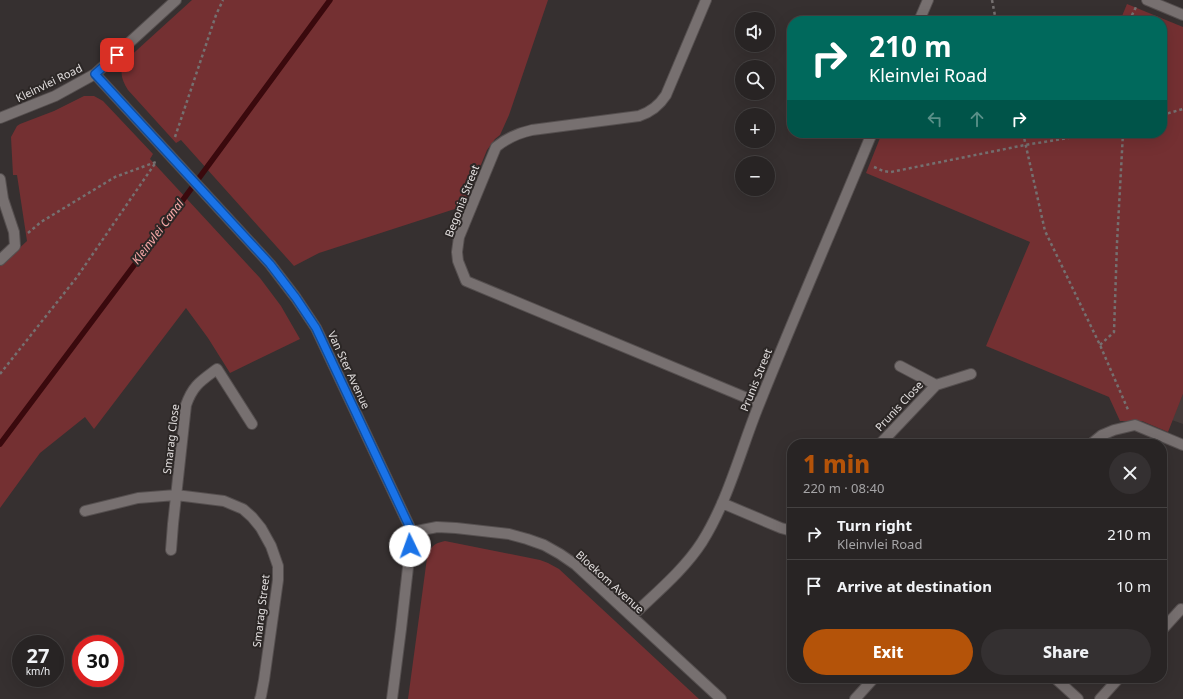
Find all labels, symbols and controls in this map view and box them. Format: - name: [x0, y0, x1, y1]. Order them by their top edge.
- map controls: [735, 12, 775, 196]
- button: sound: [735, 12, 775, 52]
- text: 210 m: [869, 27, 952, 65]
- icon: right: [803, 32, 855, 84]
- pin: [100, 38, 134, 72]
- icon: arrive: [106, 44, 128, 66]
- street label: Kleinvlei Road: [13, 60, 85, 105]
- button: search: [735, 60, 775, 100]
- text: Kleinvlei Road: [869, 63, 987, 87]
- button: +: [735, 108, 775, 148]
- icon: left: [924, 108, 946, 130]
- icon: ahead: [966, 108, 988, 130]
- icon: right: [1008, 108, 1030, 130]
- button: −: [735, 156, 775, 196]
- street label: Begonia Street: [441, 163, 482, 239]
- water label: Kleinvlei Canal: [127, 195, 188, 268]
- street label: Van Ster Avenue: [325, 328, 374, 411]
- street label: Prunis Street: [736, 346, 775, 413]
- street label: Prunis Close: [871, 377, 926, 434]
- street label: Smarag Close: [159, 403, 182, 475]
- text: 1 min: [803, 447, 870, 480]
- button: close: [1109, 452, 1151, 494]
- text: 220 m · 08:40: [803, 479, 884, 497]
- text: Turn right: [837, 515, 912, 535]
- icon: right: [803, 523, 825, 545]
- text: 210 m: [1107, 524, 1151, 544]
- position arrow: [389, 525, 431, 567]
- text: Kleinvlei Road: [837, 535, 922, 553]
- street label: Bloekom Avenue: [573, 547, 648, 616]
- street label: Smarag Street: [249, 574, 272, 648]
- icon: arrive: [803, 575, 825, 597]
- text: Arrive at destination: [837, 576, 992, 596]
- text: 10 m: [1116, 576, 1151, 596]
- button: Exit: [803, 629, 973, 675]
- button: Share: [981, 629, 1151, 675]
- speed limit sign: 30: [72, 635, 124, 687]
- text: 27: [27, 642, 49, 669]
- text: km/h: [26, 664, 50, 678]

